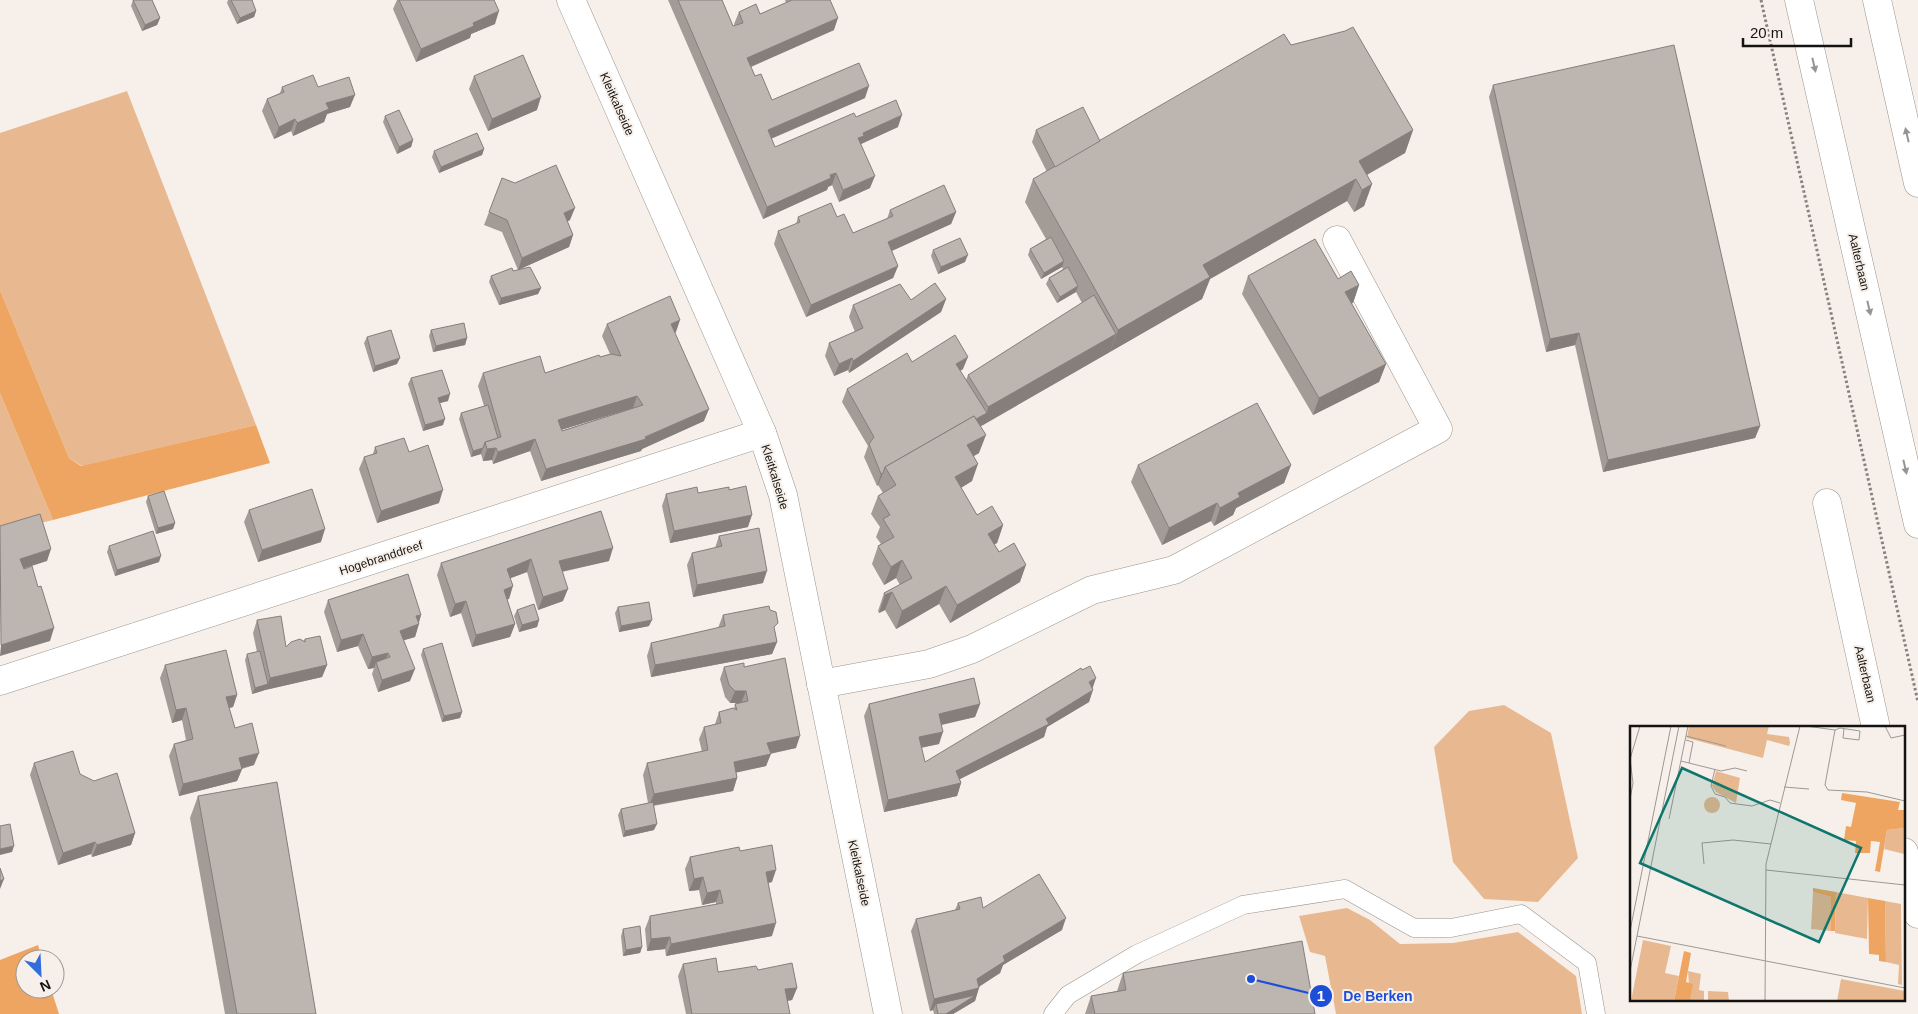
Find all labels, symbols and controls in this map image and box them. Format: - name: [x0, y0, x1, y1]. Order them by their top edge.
- scale bar: [1743, 15, 1850, 47]
- text: 20 m: [1750, 24, 1783, 41]
- one-way arrow: [1810, 57, 1818, 72]
- street label: Kleitkalseide: [597, 70, 637, 138]
- one-way arrow: [1903, 128, 1911, 143]
- street label: Aalterbaan: [1846, 232, 1872, 292]
- one-way arrow: [1865, 301, 1873, 316]
- street label: Kleitkalseide: [758, 443, 792, 512]
- one-way arrow: [1901, 459, 1909, 474]
- street label: Hogebranddreef: [338, 538, 425, 578]
- street label: Aalterbaan: [1852, 644, 1878, 704]
- inset map: [1630, 726, 1906, 1002]
- street label: Kleitkalseide: [845, 839, 873, 908]
- north arrow: [15, 949, 65, 999]
- text: N: [37, 977, 53, 995]
- callout: De Berken: [1308, 981, 1423, 1010]
- text: 1: [1317, 987, 1325, 1004]
- text: De Berken: [1343, 988, 1413, 1004]

